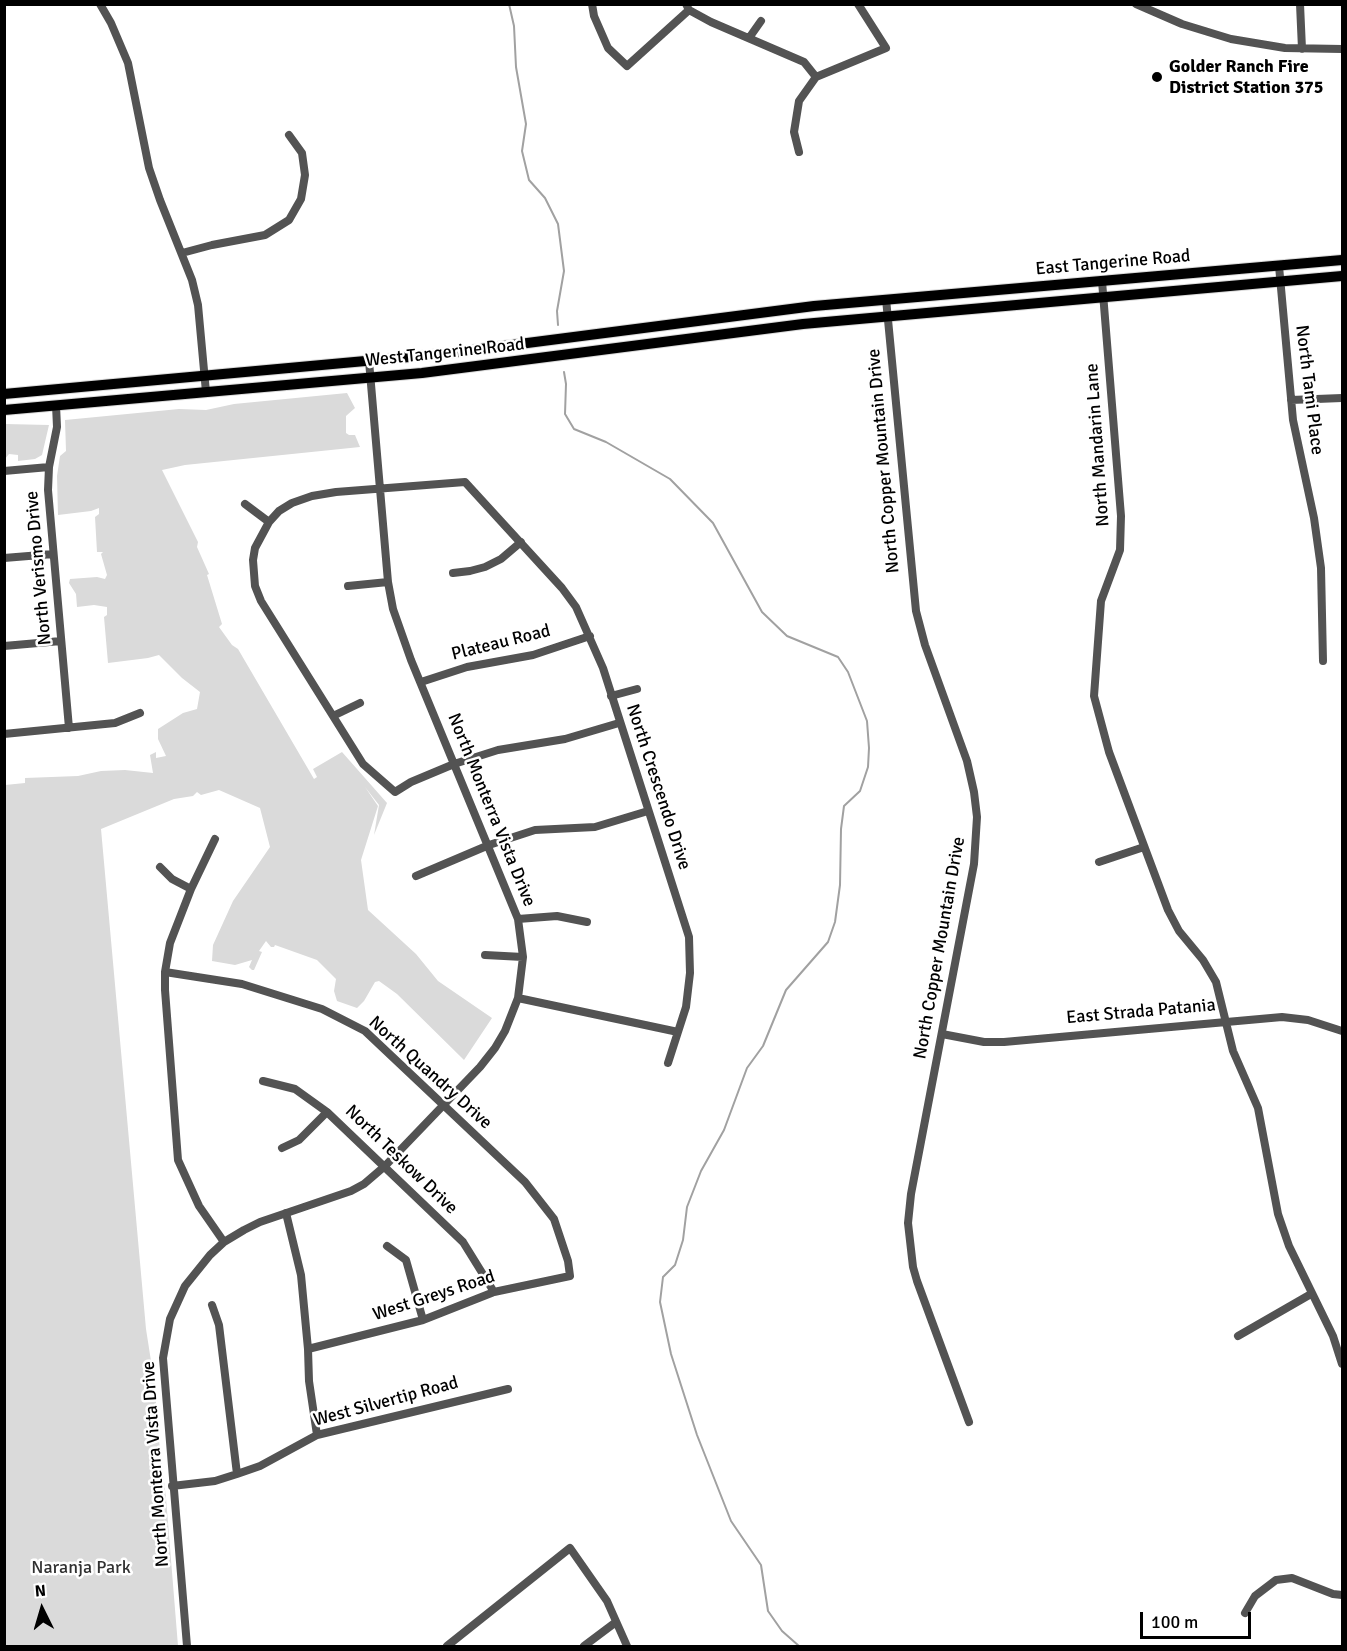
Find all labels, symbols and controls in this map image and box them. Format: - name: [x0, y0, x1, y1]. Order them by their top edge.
- place label: Golder Ranch Fire District Station 375: [1169, 56, 1324, 98]
- marker: Golder Ranch Fire District Station 375: [1150, 70, 1164, 84]
- street label: East Tangerine Road: [1035, 245, 1191, 281]
- street label: North Tami Place: [1290, 324, 1328, 456]
- street label: West Tangerine Road: [364, 334, 526, 372]
- street label: North Copper Mountain Drive: [863, 348, 905, 574]
- street label: North Mandarin Lane: [1082, 363, 1114, 527]
- street label: North Verismo Drive: [21, 490, 57, 646]
- street label: Plateau Road: [449, 620, 553, 666]
- street label: North Crescendo Drive: [621, 701, 695, 873]
- street label: North Monterra Vista Drive: [442, 710, 540, 910]
- street label: North Copper Mountain Drive: [910, 835, 970, 1061]
- street label: East Strada Patania: [1065, 995, 1217, 1029]
- street label: North Quandry Drive: [364, 1012, 496, 1134]
- street label: North Teskow Drive: [340, 1101, 462, 1219]
- street label: West Greys Road: [370, 1266, 498, 1326]
- street label: North Monterra Vista Drive: [138, 1360, 174, 1568]
- street label: West Silvertip Road: [311, 1372, 461, 1432]
- park label: Naranja Park: [31, 1557, 131, 1579]
- north arrow: [12, 1579, 72, 1639]
- text: N: [34, 1581, 47, 1602]
- scale bar: [1143, 1600, 1254, 1638]
- text: 100 m: [1151, 1611, 1198, 1633]

